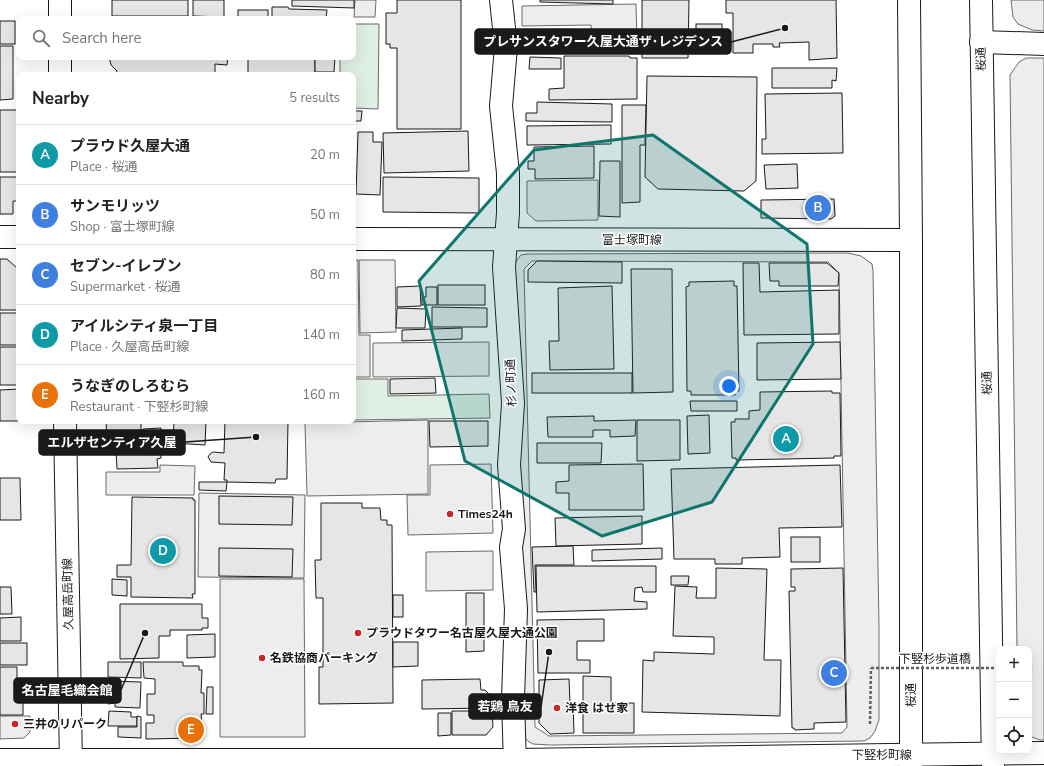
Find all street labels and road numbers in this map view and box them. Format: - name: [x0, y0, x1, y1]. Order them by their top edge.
- street label: 桜通: [973, 47, 989, 71]
- street label: 富士塚町線: [602, 232, 662, 248]
- street label: 杉ノ町通: [502, 359, 520, 407]
- street label: 桜通: [979, 371, 995, 395]
- street label: 久屋高岳町線: [59, 558, 77, 630]
- street label: 下竪杉歩道橋: [899, 651, 971, 667]
- street label: 桜通: [903, 683, 919, 707]
- street label: 下竪杉町線: [852, 747, 912, 763]

